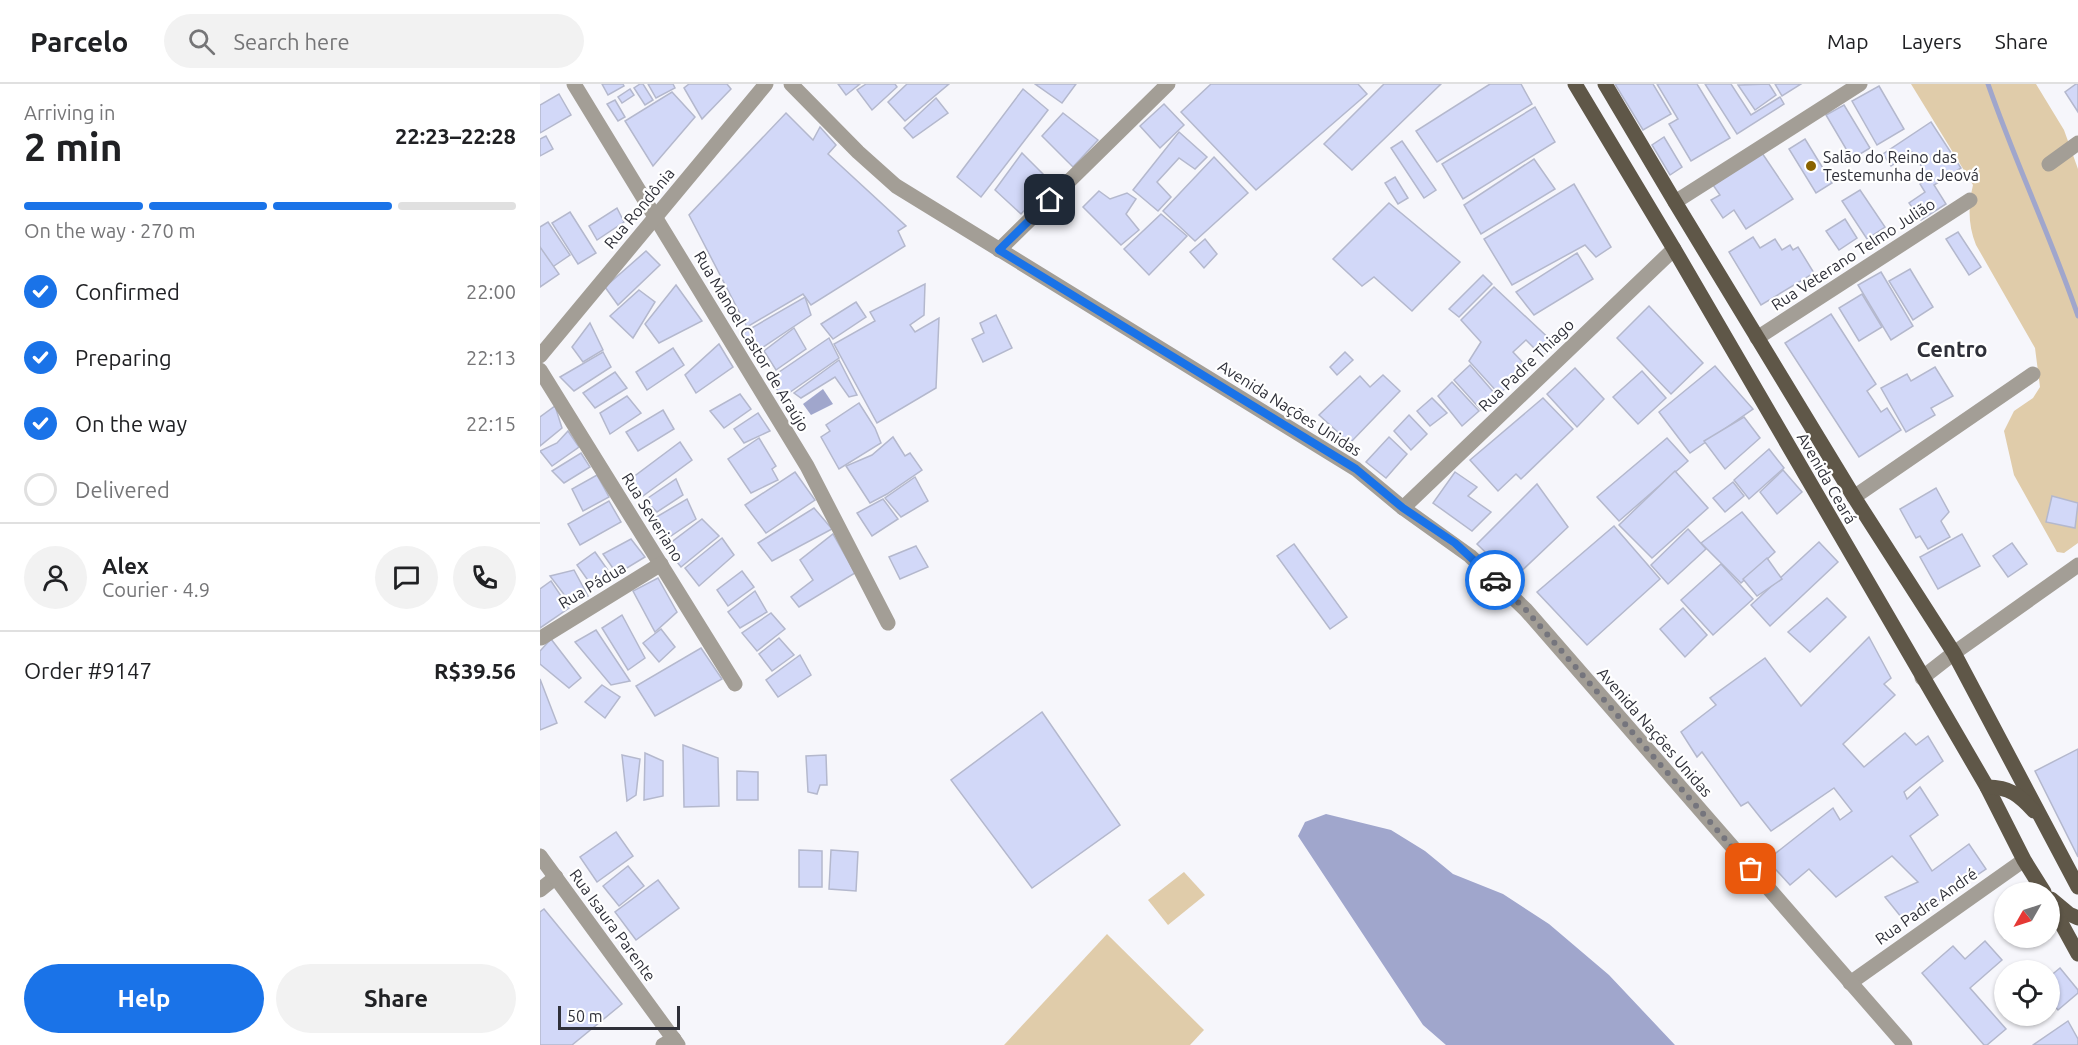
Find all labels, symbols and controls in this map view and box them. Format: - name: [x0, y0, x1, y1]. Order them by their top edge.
- search box: [164, 14, 584, 68]
- icon: search: [185, 25, 218, 58]
- text: Parcelo: [30, 26, 128, 57]
- text: Search here: [233, 29, 350, 54]
- text: Map: [1827, 29, 1868, 53]
- text: Layers: [1901, 29, 1962, 53]
- text: Share: [1995, 29, 2048, 53]
- text: Arriving in: [24, 101, 115, 124]
- text: 22:23–22:28: [395, 123, 516, 148]
- text: 2 min: [24, 125, 123, 168]
- place label: Salão do Reino das Testemunha de Jeová: [1823, 148, 1979, 184]
- marker: Salão do Reino das Testemunha de Jeová: [1804, 159, 1818, 173]
- street label: Rua Rondônia: [600, 164, 678, 252]
- pin: [1024, 174, 1075, 225]
- icon: home: [1033, 183, 1066, 216]
- street label: Rua Veterano Telmo Julião: [1768, 194, 1938, 314]
- text: On the way · 270 m: [24, 219, 196, 242]
- street label: Rua Manoel Castor de Araújo: [691, 247, 813, 435]
- icon: check: [24, 275, 57, 308]
- text: Confirmed: [75, 279, 180, 304]
- text: 22:00: [466, 280, 516, 303]
- street label: Rua Padre Thiago: [1475, 315, 1577, 415]
- district label: Centro: [1917, 336, 1988, 361]
- icon: check: [24, 341, 57, 374]
- text: Preparing: [75, 345, 172, 370]
- text: 22:13: [466, 346, 516, 369]
- street label: Avenida Nações Unidas: [1215, 357, 1365, 459]
- icon: check: [24, 407, 57, 440]
- text: On the way: [75, 411, 187, 436]
- text: 22:15: [466, 412, 516, 435]
- street label: Avenida Ceará: [1794, 429, 1860, 527]
- street label: Rua Severiano: [618, 469, 688, 565]
- text: Delivered: [75, 477, 170, 502]
- button: person: [24, 546, 87, 609]
- button: chat: [375, 546, 438, 609]
- button: phone: [453, 546, 516, 609]
- courier: [1465, 550, 1525, 610]
- text: Alex: [102, 553, 149, 578]
- street label: Rua Pádua: [555, 558, 629, 612]
- icon: car: [1479, 564, 1512, 597]
- text: Courier · 4.9: [102, 578, 210, 601]
- text: Order #9147: [24, 658, 152, 683]
- text: R$39.56: [434, 658, 516, 683]
- street label: Avenida Nações Unidas: [1594, 664, 1716, 800]
- pin: [1725, 843, 1776, 894]
- icon: bag: [1734, 852, 1767, 885]
- street label: Rua Padre André: [1872, 864, 1980, 948]
- street label: Rua Isaura Parente: [566, 865, 660, 985]
- north arrow: [1994, 882, 2060, 948]
- map controls: [1994, 882, 2060, 1026]
- button: locate: [1994, 960, 2060, 1026]
- button: Help: [24, 964, 264, 1033]
- button: Share: [276, 964, 516, 1033]
- scale bar: [558, 1003, 680, 1030]
- text: 50 m: [567, 1007, 603, 1025]

